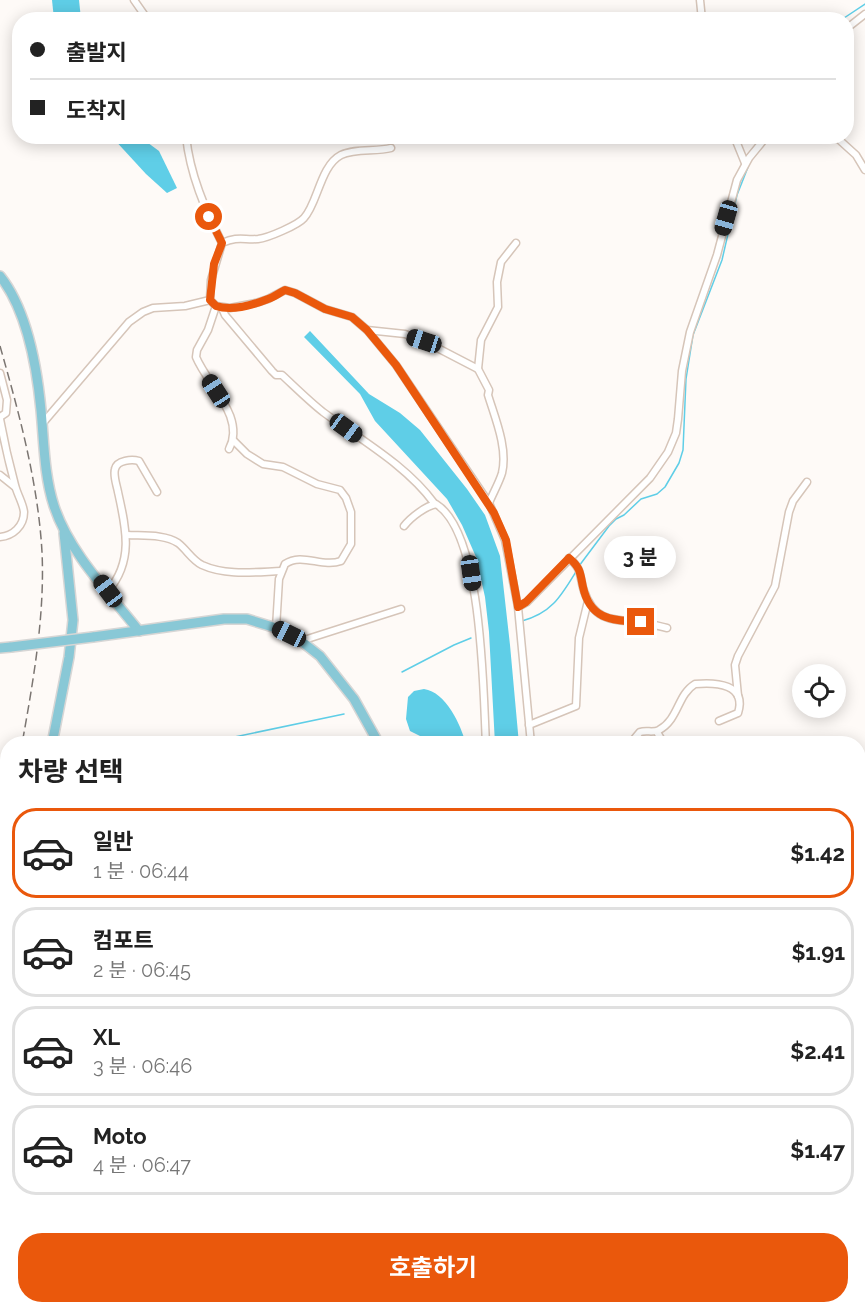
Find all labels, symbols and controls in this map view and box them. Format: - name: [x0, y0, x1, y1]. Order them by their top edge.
- text: 출발지: [66, 39, 127, 65]
- text: 도착지: [66, 97, 127, 123]
- car: [712, 198, 740, 238]
- route start: [195, 203, 222, 230]
- car: [404, 327, 444, 355]
- car: [199, 371, 233, 411]
- car: [326, 410, 366, 446]
- callout: 3 분: [605, 535, 677, 577]
- text: 3 분: [623, 545, 657, 569]
- car: [460, 554, 482, 592]
- car: [90, 571, 126, 611]
- route end: [627, 608, 654, 635]
- car: [269, 618, 309, 650]
- map controls: [792, 664, 846, 718]
- button: locate: [792, 664, 846, 718]
- text: 차량 선택: [18, 756, 124, 787]
- icon: car: [21, 826, 75, 880]
- text: 일반: [93, 828, 133, 854]
- text: $1.42: [790, 840, 845, 866]
- text: 1 분 · 06:44: [93, 859, 189, 883]
- icon: car: [21, 925, 75, 979]
- text: 컴포트: [93, 927, 154, 953]
- text: $1.91: [791, 939, 845, 965]
- text: 2 분 · 06:45: [93, 958, 191, 982]
- icon: car: [21, 1024, 75, 1078]
- text: XL: [93, 1024, 120, 1050]
- text: $2.41: [790, 1038, 845, 1064]
- text: 3 분 · 06:46: [93, 1054, 192, 1078]
- icon: car: [21, 1123, 75, 1177]
- text: Moto: [93, 1123, 147, 1149]
- text: $1.47: [790, 1137, 845, 1163]
- text: 4 분 · 06:47: [93, 1153, 191, 1177]
- button: 호출하기: [18, 1233, 848, 1302]

